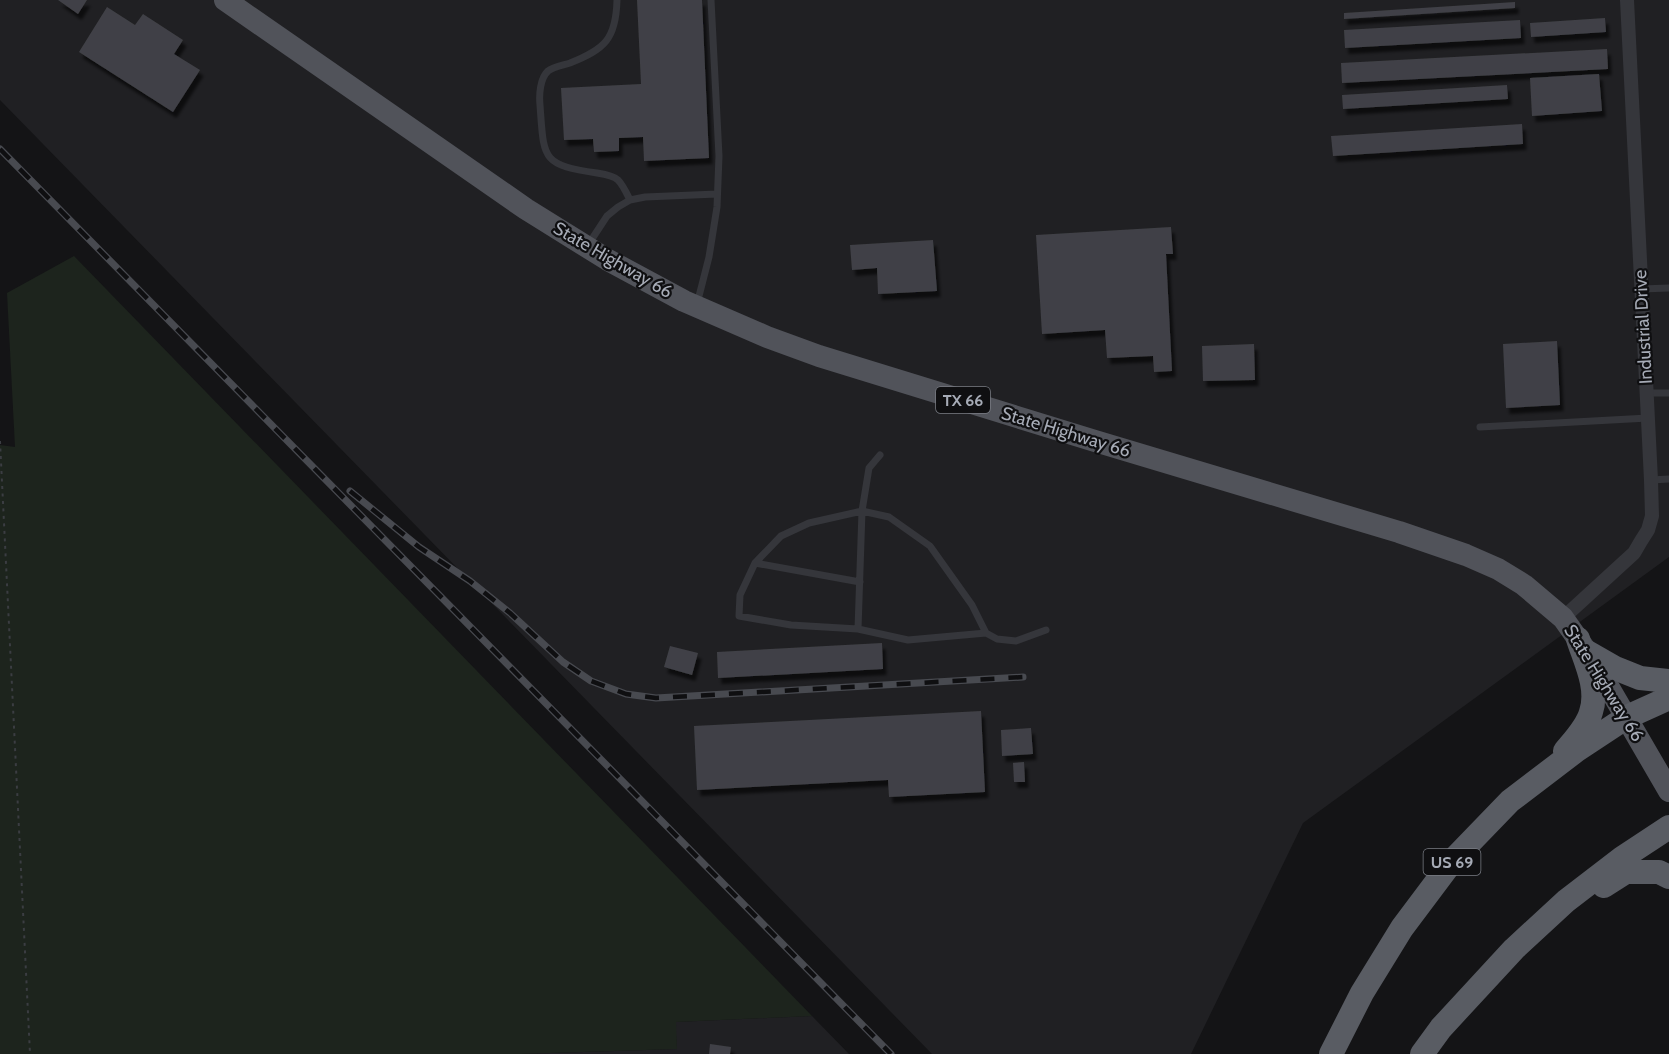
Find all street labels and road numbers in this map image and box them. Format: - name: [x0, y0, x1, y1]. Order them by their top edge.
- street label: State Highway 66: [550, 217, 676, 303]
- street label: Industrial Drive: [1629, 269, 1657, 385]
- road number: TX 66: [936, 387, 990, 413]
- street label: State Highway 66: [999, 402, 1133, 462]
- street label: State Highway 66: [1559, 620, 1649, 746]
- road number: US 69: [1424, 849, 1480, 875]

